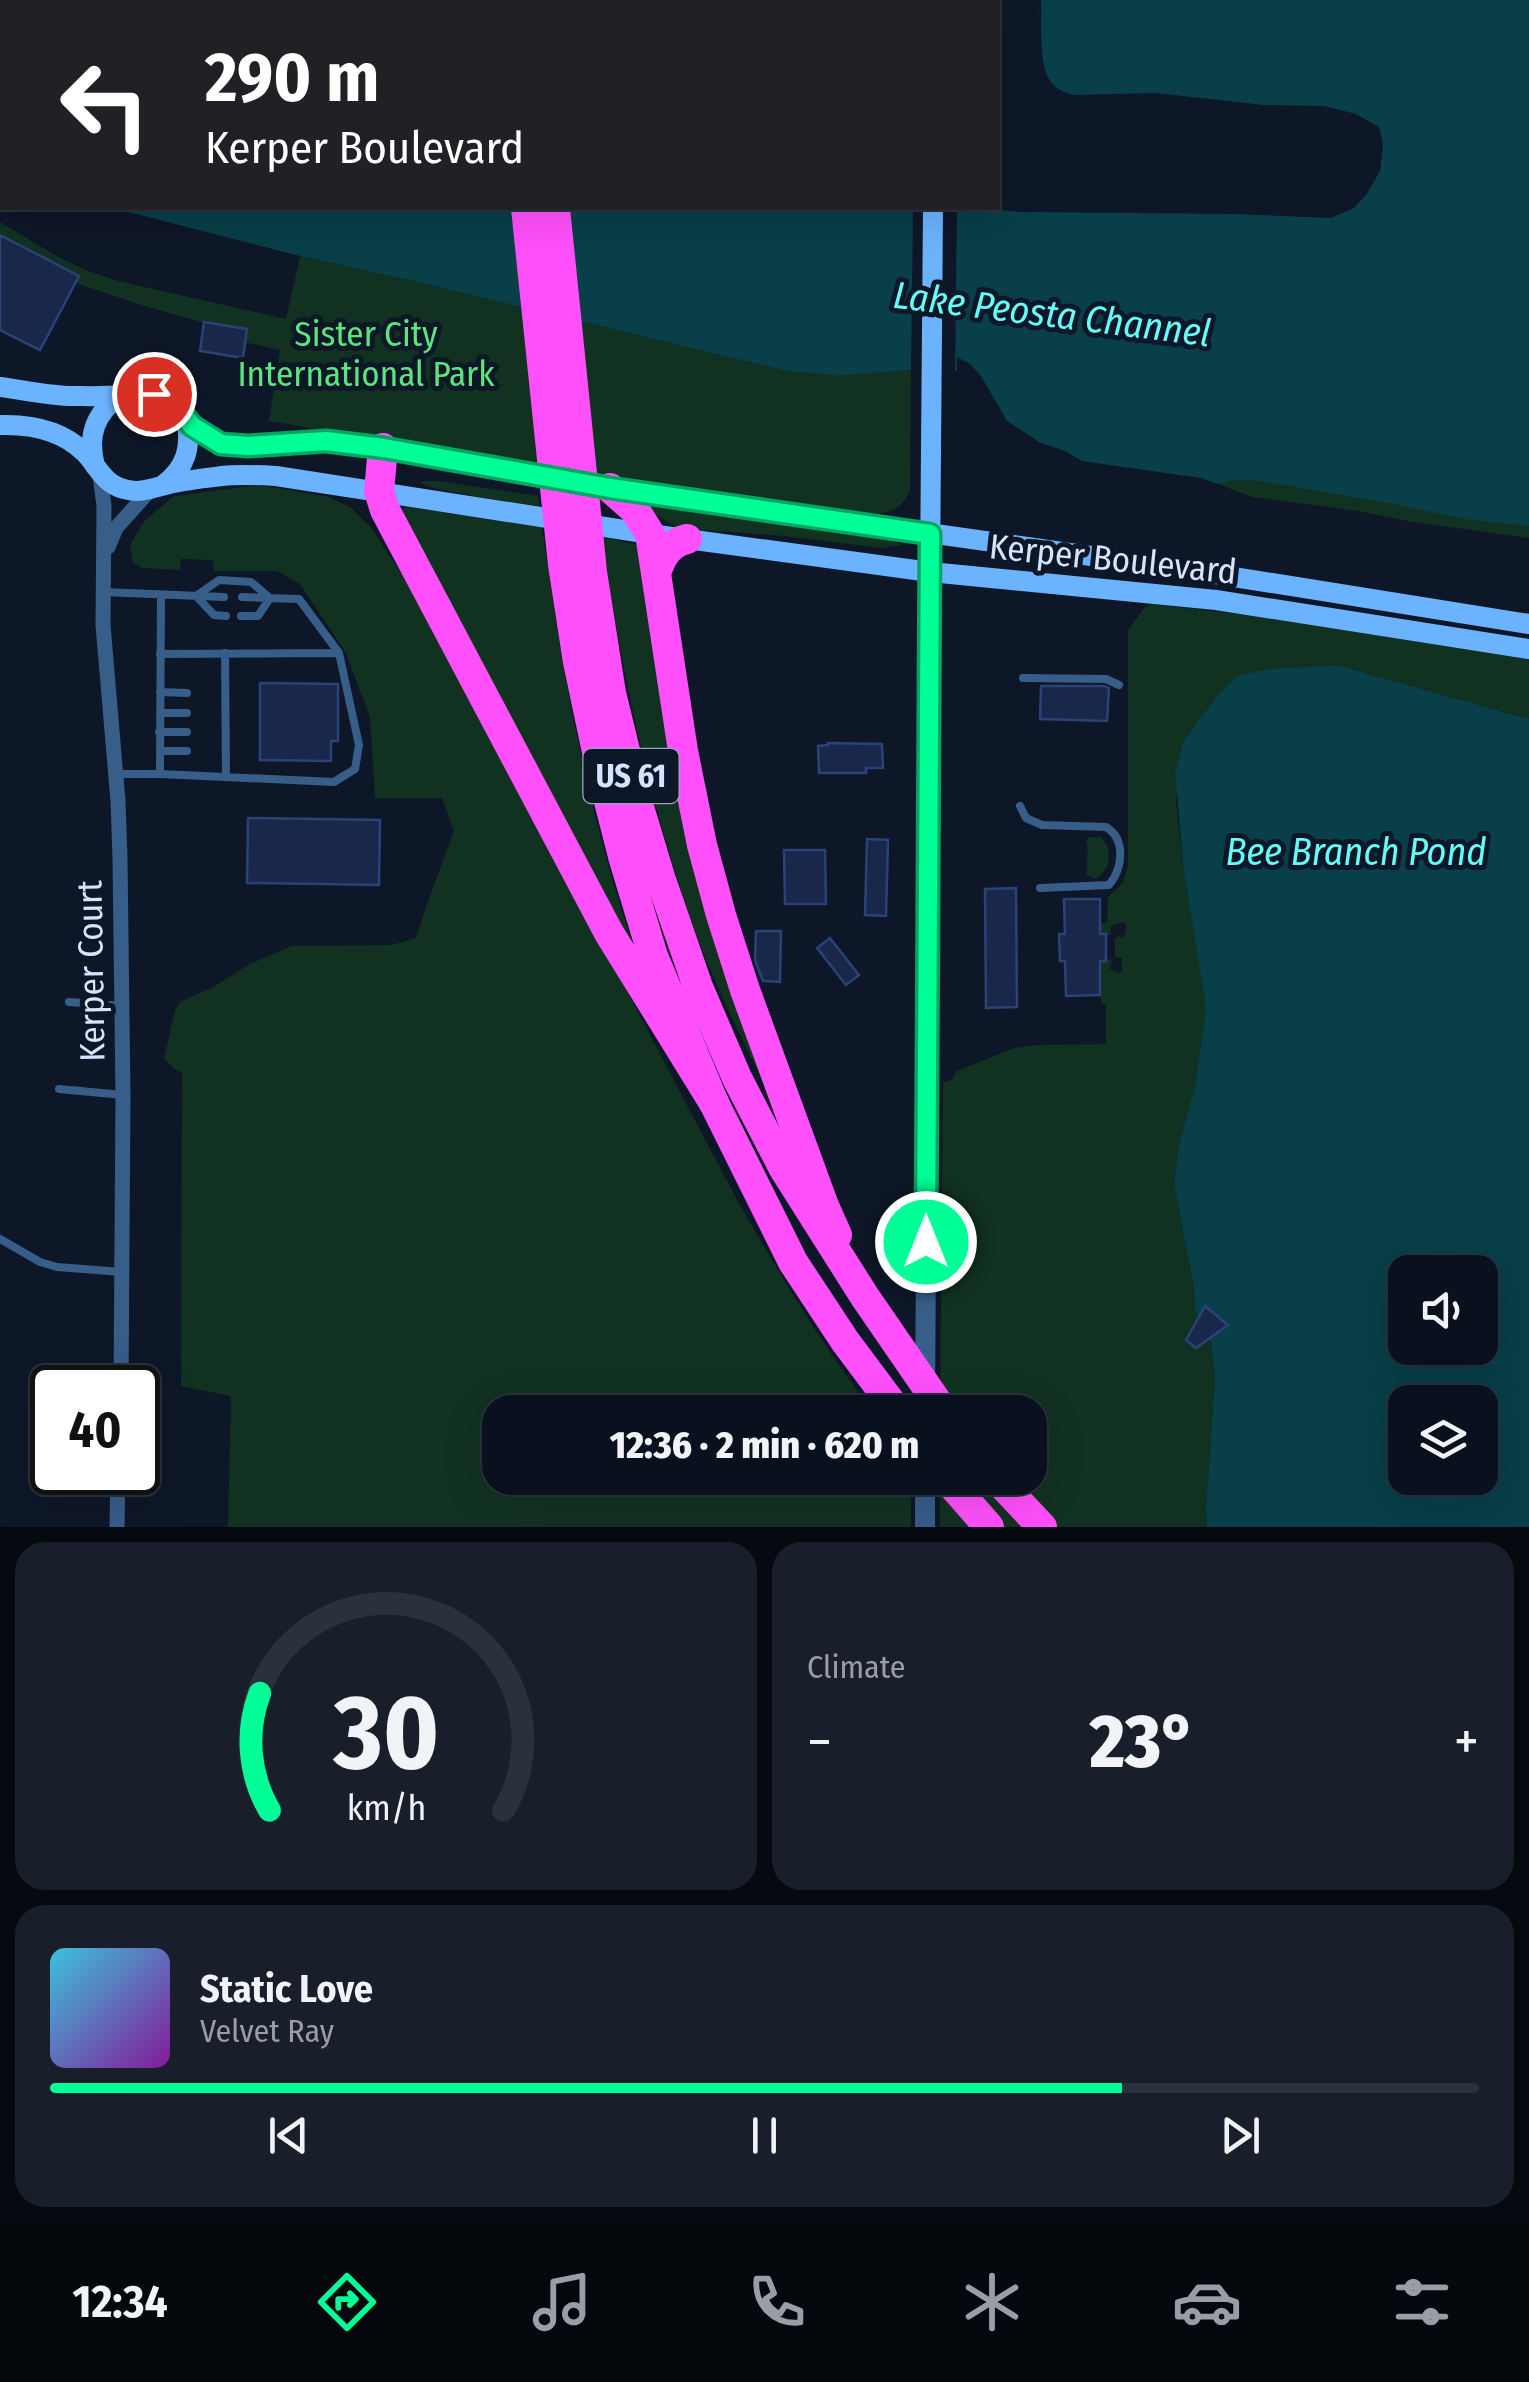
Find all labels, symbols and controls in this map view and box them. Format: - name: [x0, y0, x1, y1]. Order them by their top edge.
- text: 290 m: [205, 36, 379, 120]
- icon: left: [40, 40, 170, 170]
- text: Kerper Boulevard: [205, 121, 524, 175]
- water label: Lake Peosta Channel: [891, 272, 1213, 356]
- park label: Sister City International Park: [237, 313, 495, 395]
- pin: [112, 352, 197, 437]
- icon: arrive: [127, 367, 182, 422]
- street label: Kerper Boulevard: [987, 525, 1239, 593]
- road number: US 61: [584, 749, 678, 803]
- water label: Bee Branch Pond: [1225, 829, 1487, 875]
- street label: Kerper Court: [68, 879, 114, 1062]
- position arrow: [874, 1190, 978, 1294]
- map controls: [1388, 1255, 1498, 1495]
- button: sound: [1388, 1255, 1498, 1365]
- speed limit sign: 40: [30, 1365, 160, 1495]
- button: layers: [1388, 1385, 1498, 1495]
- text: 12:36 · 2 min · 620 m: [610, 1422, 919, 1468]
- text: Climate: [807, 1648, 906, 1686]
- text: 30: [332, 1671, 439, 1796]
- text: 23°: [1090, 1697, 1196, 1787]
- text: −: [807, 1709, 832, 1775]
- text: +: [1454, 1709, 1479, 1775]
- text: km/h: [346, 1787, 426, 1829]
- text: Static Love: [200, 1966, 373, 2012]
- text: Velvet Ray: [200, 2012, 334, 2050]
- icon: previous: [261, 2108, 316, 2163]
- icon: pause: [737, 2108, 792, 2163]
- icon: next: [1213, 2108, 1268, 2163]
- icon: directions: [312, 2267, 382, 2337]
- icon: music: [527, 2267, 597, 2337]
- icon: phone: [742, 2267, 812, 2337]
- icon: climate: [957, 2267, 1027, 2337]
- icon: car: [1172, 2267, 1242, 2337]
- icon: filters: [1387, 2267, 1457, 2337]
- text: 12:34: [72, 2275, 168, 2329]

